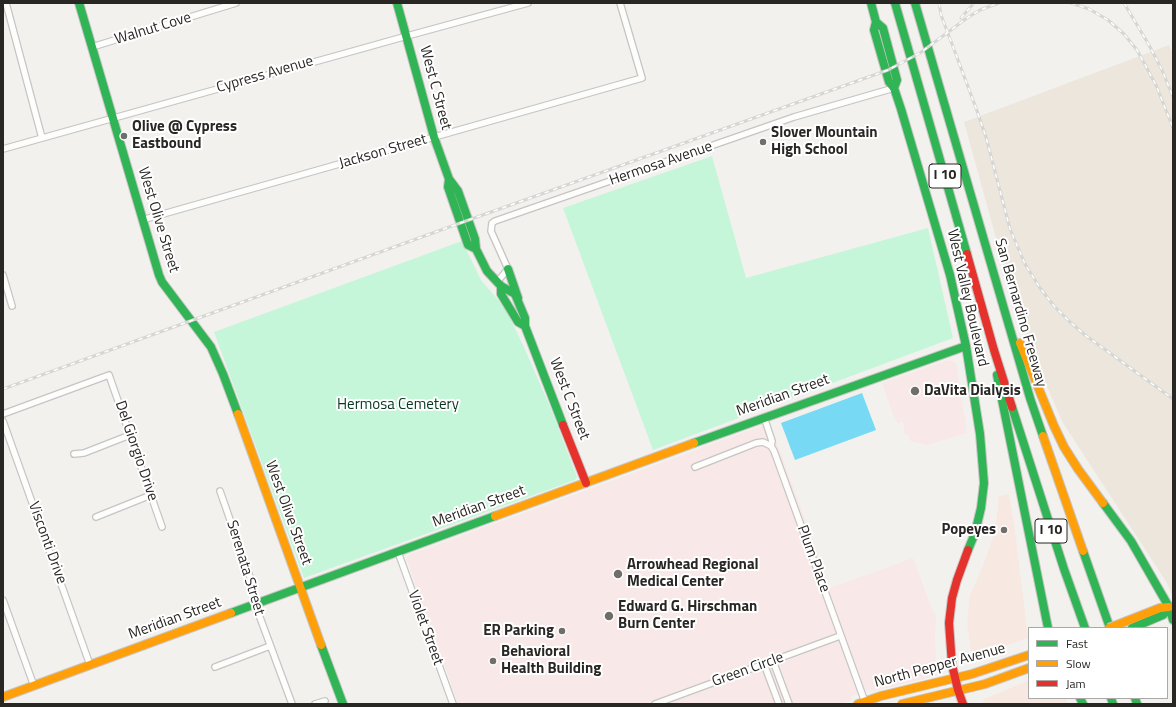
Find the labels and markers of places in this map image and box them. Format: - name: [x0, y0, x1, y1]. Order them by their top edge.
- place label: Olive @ Cypress Eastbound: [132, 118, 237, 153]
- place label: Slover Mountain High School: [771, 124, 878, 159]
- marker: Olive @ Cypress Eastbound: [119, 131, 129, 141]
- marker: Slover Mountain High School: [758, 137, 768, 147]
- place label: DaVita Dialysis: [924, 382, 1021, 400]
- marker: DaVita Dialysis: [909, 385, 921, 397]
- place label: Popeyes: [941, 521, 996, 539]
- marker: Popeyes: [999, 525, 1009, 535]
- place label: Arrowhead Regional Medical Center: [627, 556, 759, 591]
- marker: Arrowhead Regional Medical Center: [612, 568, 624, 580]
- place label: Edward G. Hirschman Burn Center: [618, 598, 757, 633]
- marker: Edward G. Hirschman Burn Center: [603, 610, 615, 622]
- place label: ER Parking: [483, 622, 554, 640]
- marker: ER Parking: [557, 626, 567, 636]
- place label: Behavioral Health Building: [501, 643, 601, 678]
- marker: Behavioral Health Building: [488, 656, 498, 666]

